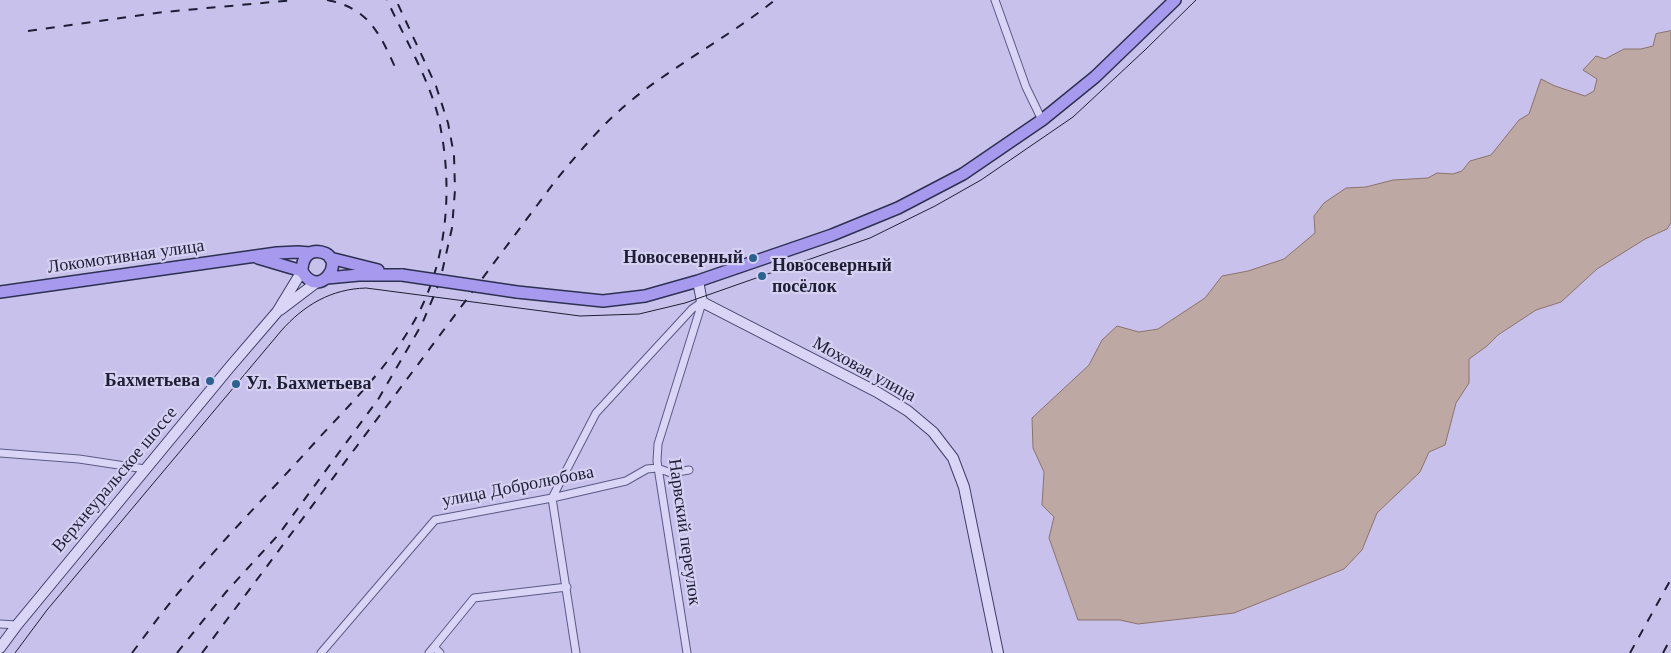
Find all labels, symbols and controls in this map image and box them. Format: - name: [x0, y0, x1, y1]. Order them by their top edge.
- street label: Локомотивная улица: [46, 235, 206, 279]
- place label: Новосеверный: [623, 247, 743, 269]
- marker: Новосеверный: [747, 252, 759, 264]
- place label: Новосеверный посёлок: [772, 255, 892, 298]
- marker: Новосеверный посёлок: [756, 270, 768, 282]
- street label: Моховая улица: [809, 333, 919, 407]
- place label: Бахметьева: [105, 370, 200, 392]
- place label: Ул. Бахметьева: [246, 373, 371, 395]
- marker: Бахметьева: [204, 375, 216, 387]
- marker: Ул. Бахметьева: [230, 378, 242, 390]
- street label: Верхнеуральское шоссе: [48, 403, 182, 557]
- street label: Нарвский переулок: [663, 457, 705, 607]
- street label: улица Добролюбова: [440, 462, 596, 512]

